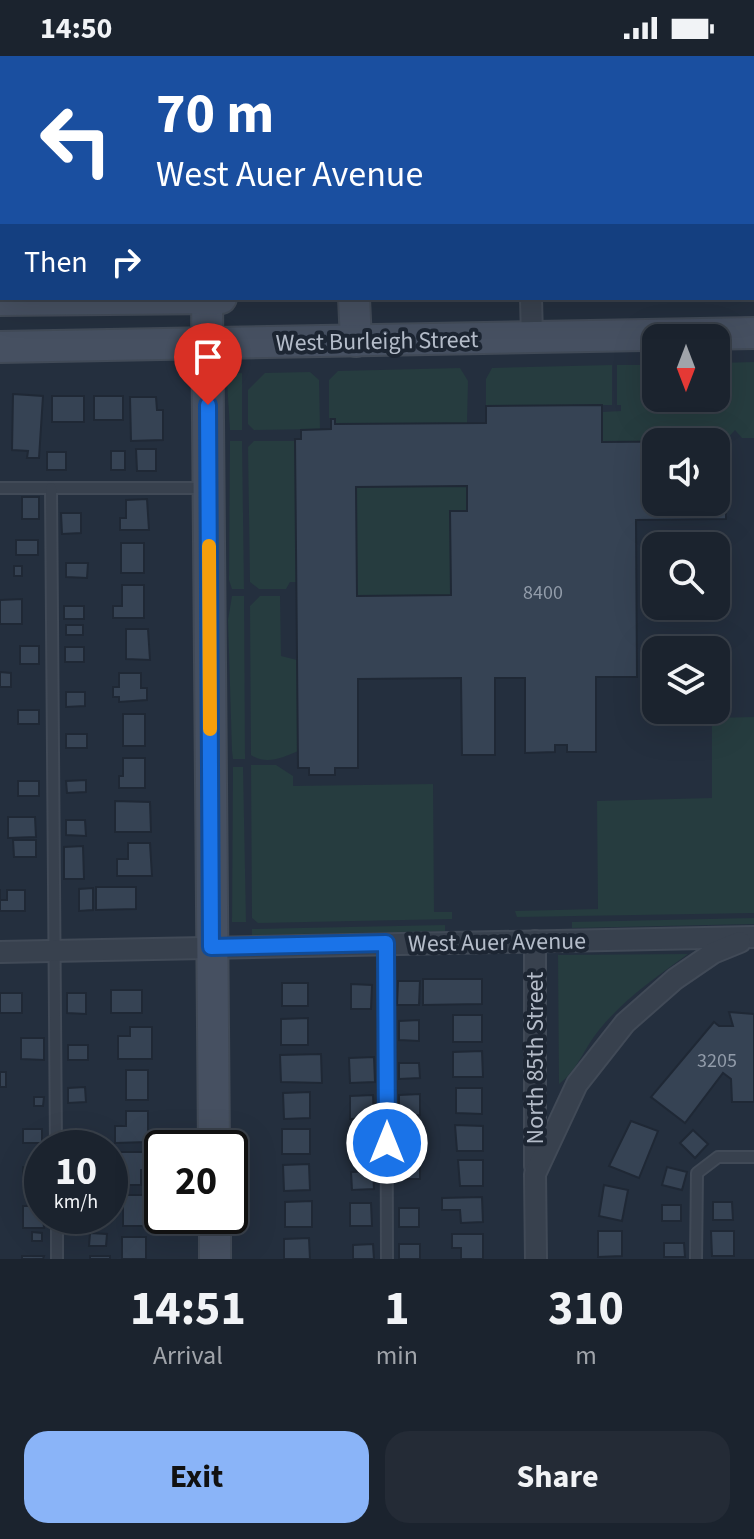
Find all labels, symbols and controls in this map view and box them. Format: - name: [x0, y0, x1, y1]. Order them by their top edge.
- text: 14:50: [40, 7, 112, 50]
- text: 70 m: [156, 75, 274, 154]
- icon: left: [24, 88, 128, 192]
- text: West Auer Avenue: [156, 149, 423, 200]
- icon: right: [104, 240, 148, 284]
- text: Then: [24, 241, 88, 284]
- street label: West Burleigh Street: [275, 322, 479, 361]
- pin: [174, 323, 242, 405]
- north arrow: [642, 324, 730, 412]
- map controls: [642, 324, 730, 724]
- icon: arrive: [186, 335, 230, 379]
- button: sound: [642, 428, 730, 516]
- button: search: [642, 532, 730, 620]
- house number: 8400: [523, 579, 563, 607]
- button: layers: [642, 636, 730, 724]
- street label: West Auer Avenue: [408, 923, 586, 962]
- street label: North 85th Street: [518, 972, 553, 1144]
- house number: 3205: [697, 1047, 737, 1075]
- position arrow: [345, 1101, 429, 1185]
- speed limit sign: 20: [144, 1130, 248, 1234]
- text: 10: [55, 1143, 97, 1200]
- text: km/h: [54, 1188, 98, 1216]
- text: 14:51: [130, 1275, 246, 1343]
- text: 1: [384, 1275, 410, 1343]
- text: 310: [548, 1275, 624, 1343]
- text: Arrival: [153, 1337, 223, 1374]
- text: min: [376, 1337, 418, 1374]
- text: m: [575, 1337, 597, 1374]
- button: Exit: [24, 1431, 369, 1523]
- button: Share: [385, 1431, 730, 1523]

